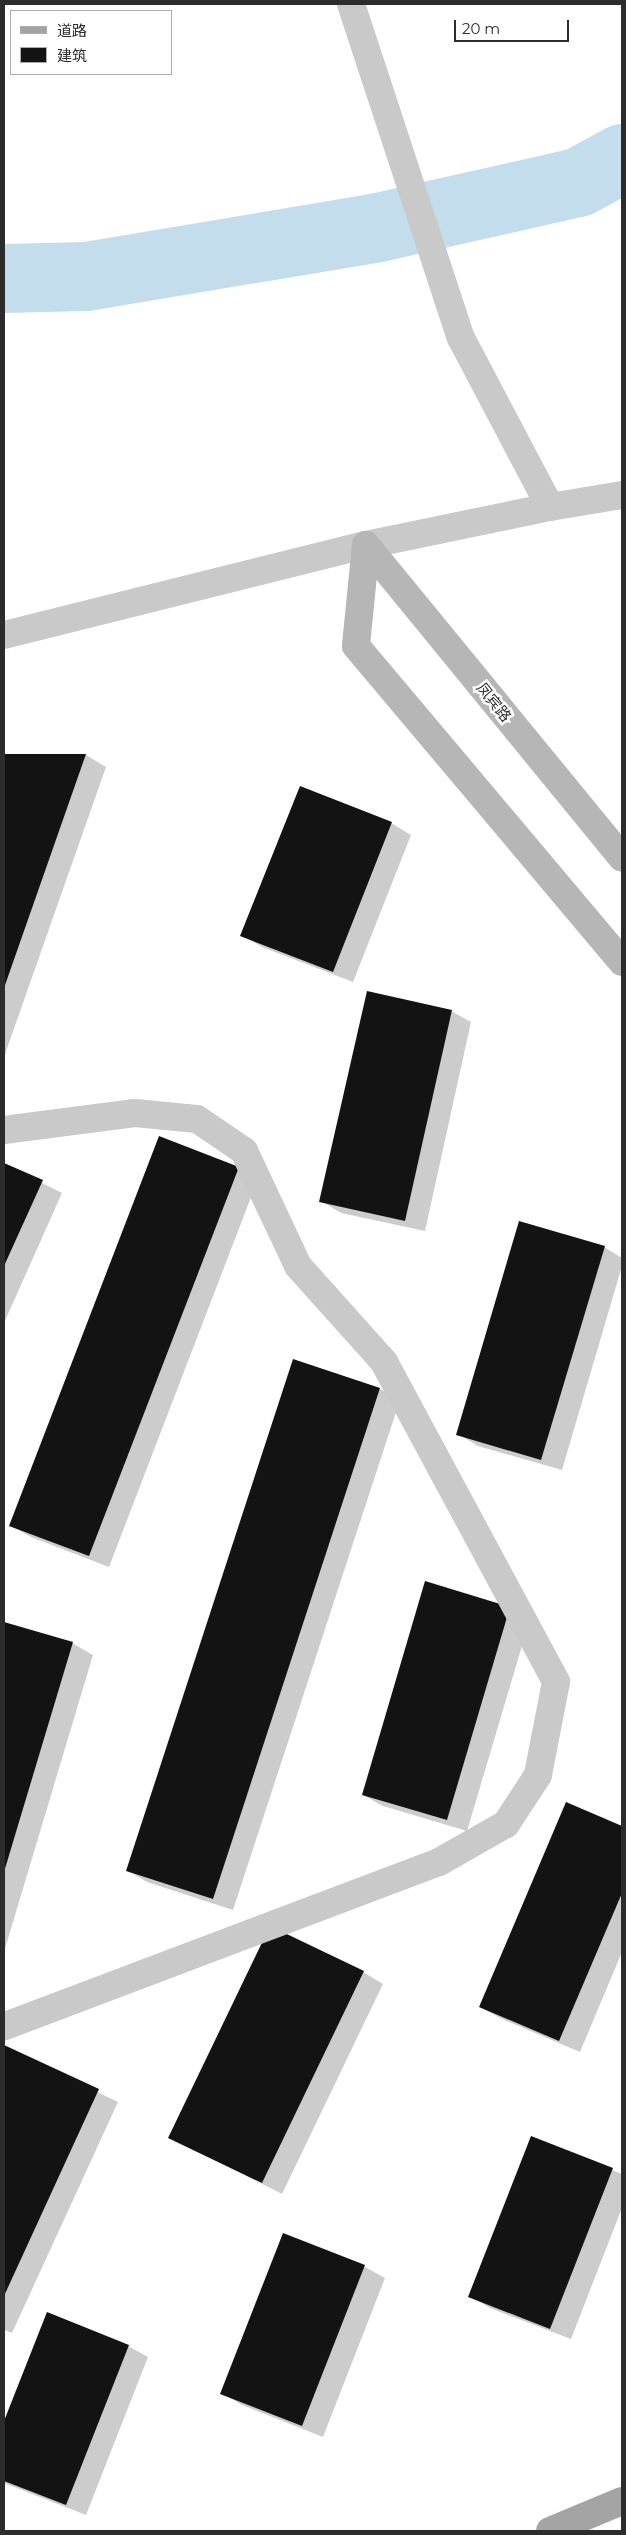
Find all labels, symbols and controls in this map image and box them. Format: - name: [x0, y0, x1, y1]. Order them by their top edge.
- legend: [10, 10, 172, 75]
- scale bar: [456, 10, 571, 42]
- text: 20 m: [462, 19, 500, 38]
- text: 道路: [57, 21, 87, 40]
- text: 建筑: [57, 46, 87, 65]
- street label: 凤宾路: [473, 679, 515, 725]

